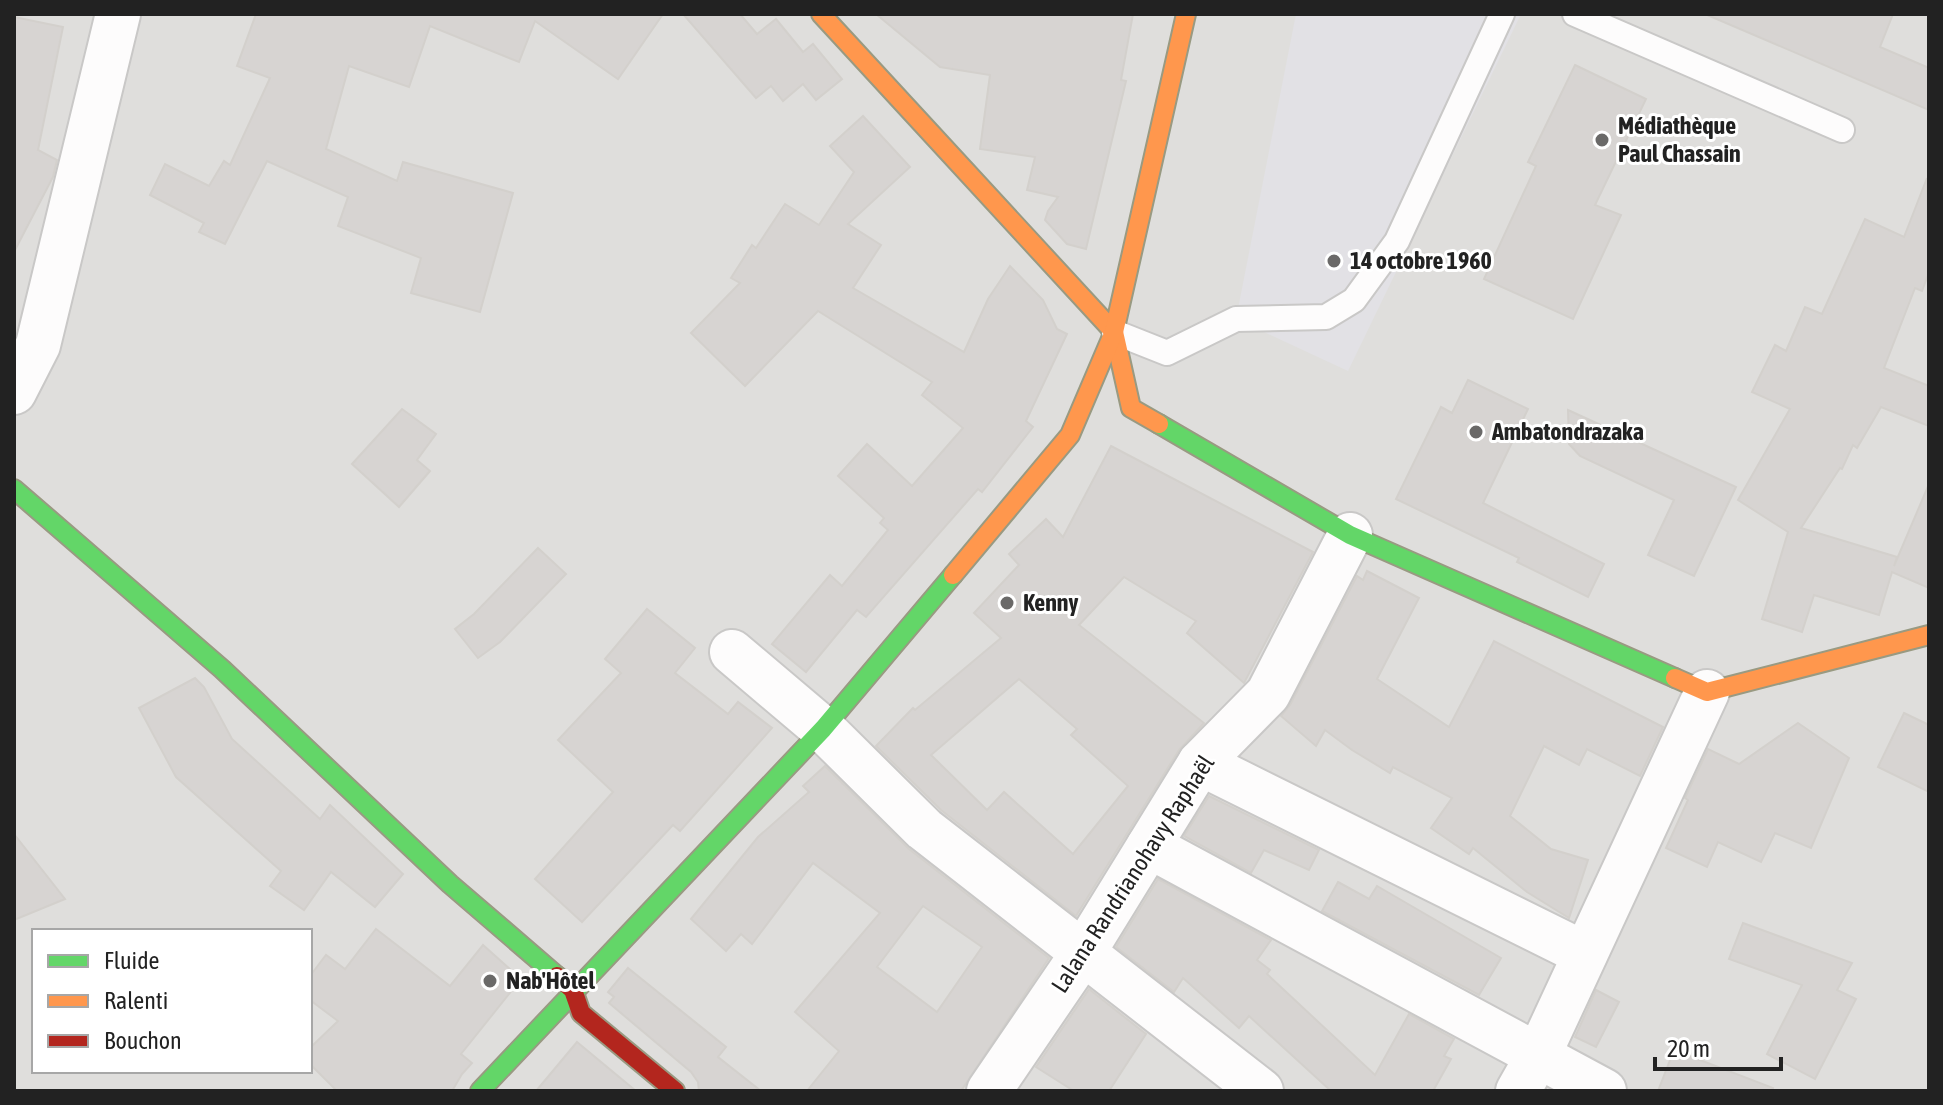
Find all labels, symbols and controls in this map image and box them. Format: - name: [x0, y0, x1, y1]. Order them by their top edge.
- place label: Médiathèque Paul Chassain: [1618, 112, 1741, 167]
- marker: Médiathèque Paul Chassain: [1593, 131, 1611, 149]
- place label: 14 octobre 1960: [1350, 247, 1492, 274]
- marker: 14 octobre 1960: [1325, 252, 1343, 270]
- place label: Ambatondrazaka: [1491, 418, 1644, 445]
- marker: Ambatondrazaka: [1467, 423, 1485, 441]
- place label: Kenny: [1023, 589, 1078, 616]
- marker: Kenny: [998, 594, 1016, 612]
- street label: Lalana Randrianohavy Raphaël: [1046, 750, 1220, 997]
- legend: [32, 929, 312, 1073]
- text: Fluide: [104, 947, 159, 974]
- place label: Nab'Hôtel: [506, 967, 595, 994]
- marker: Nab'Hôtel: [481, 972, 499, 990]
- text: Ralenti: [104, 987, 168, 1014]
- scale bar: [1655, 1021, 1781, 1071]
- text: Bouchon: [104, 1027, 182, 1054]
- text: 20 m: [1667, 1035, 1710, 1062]

